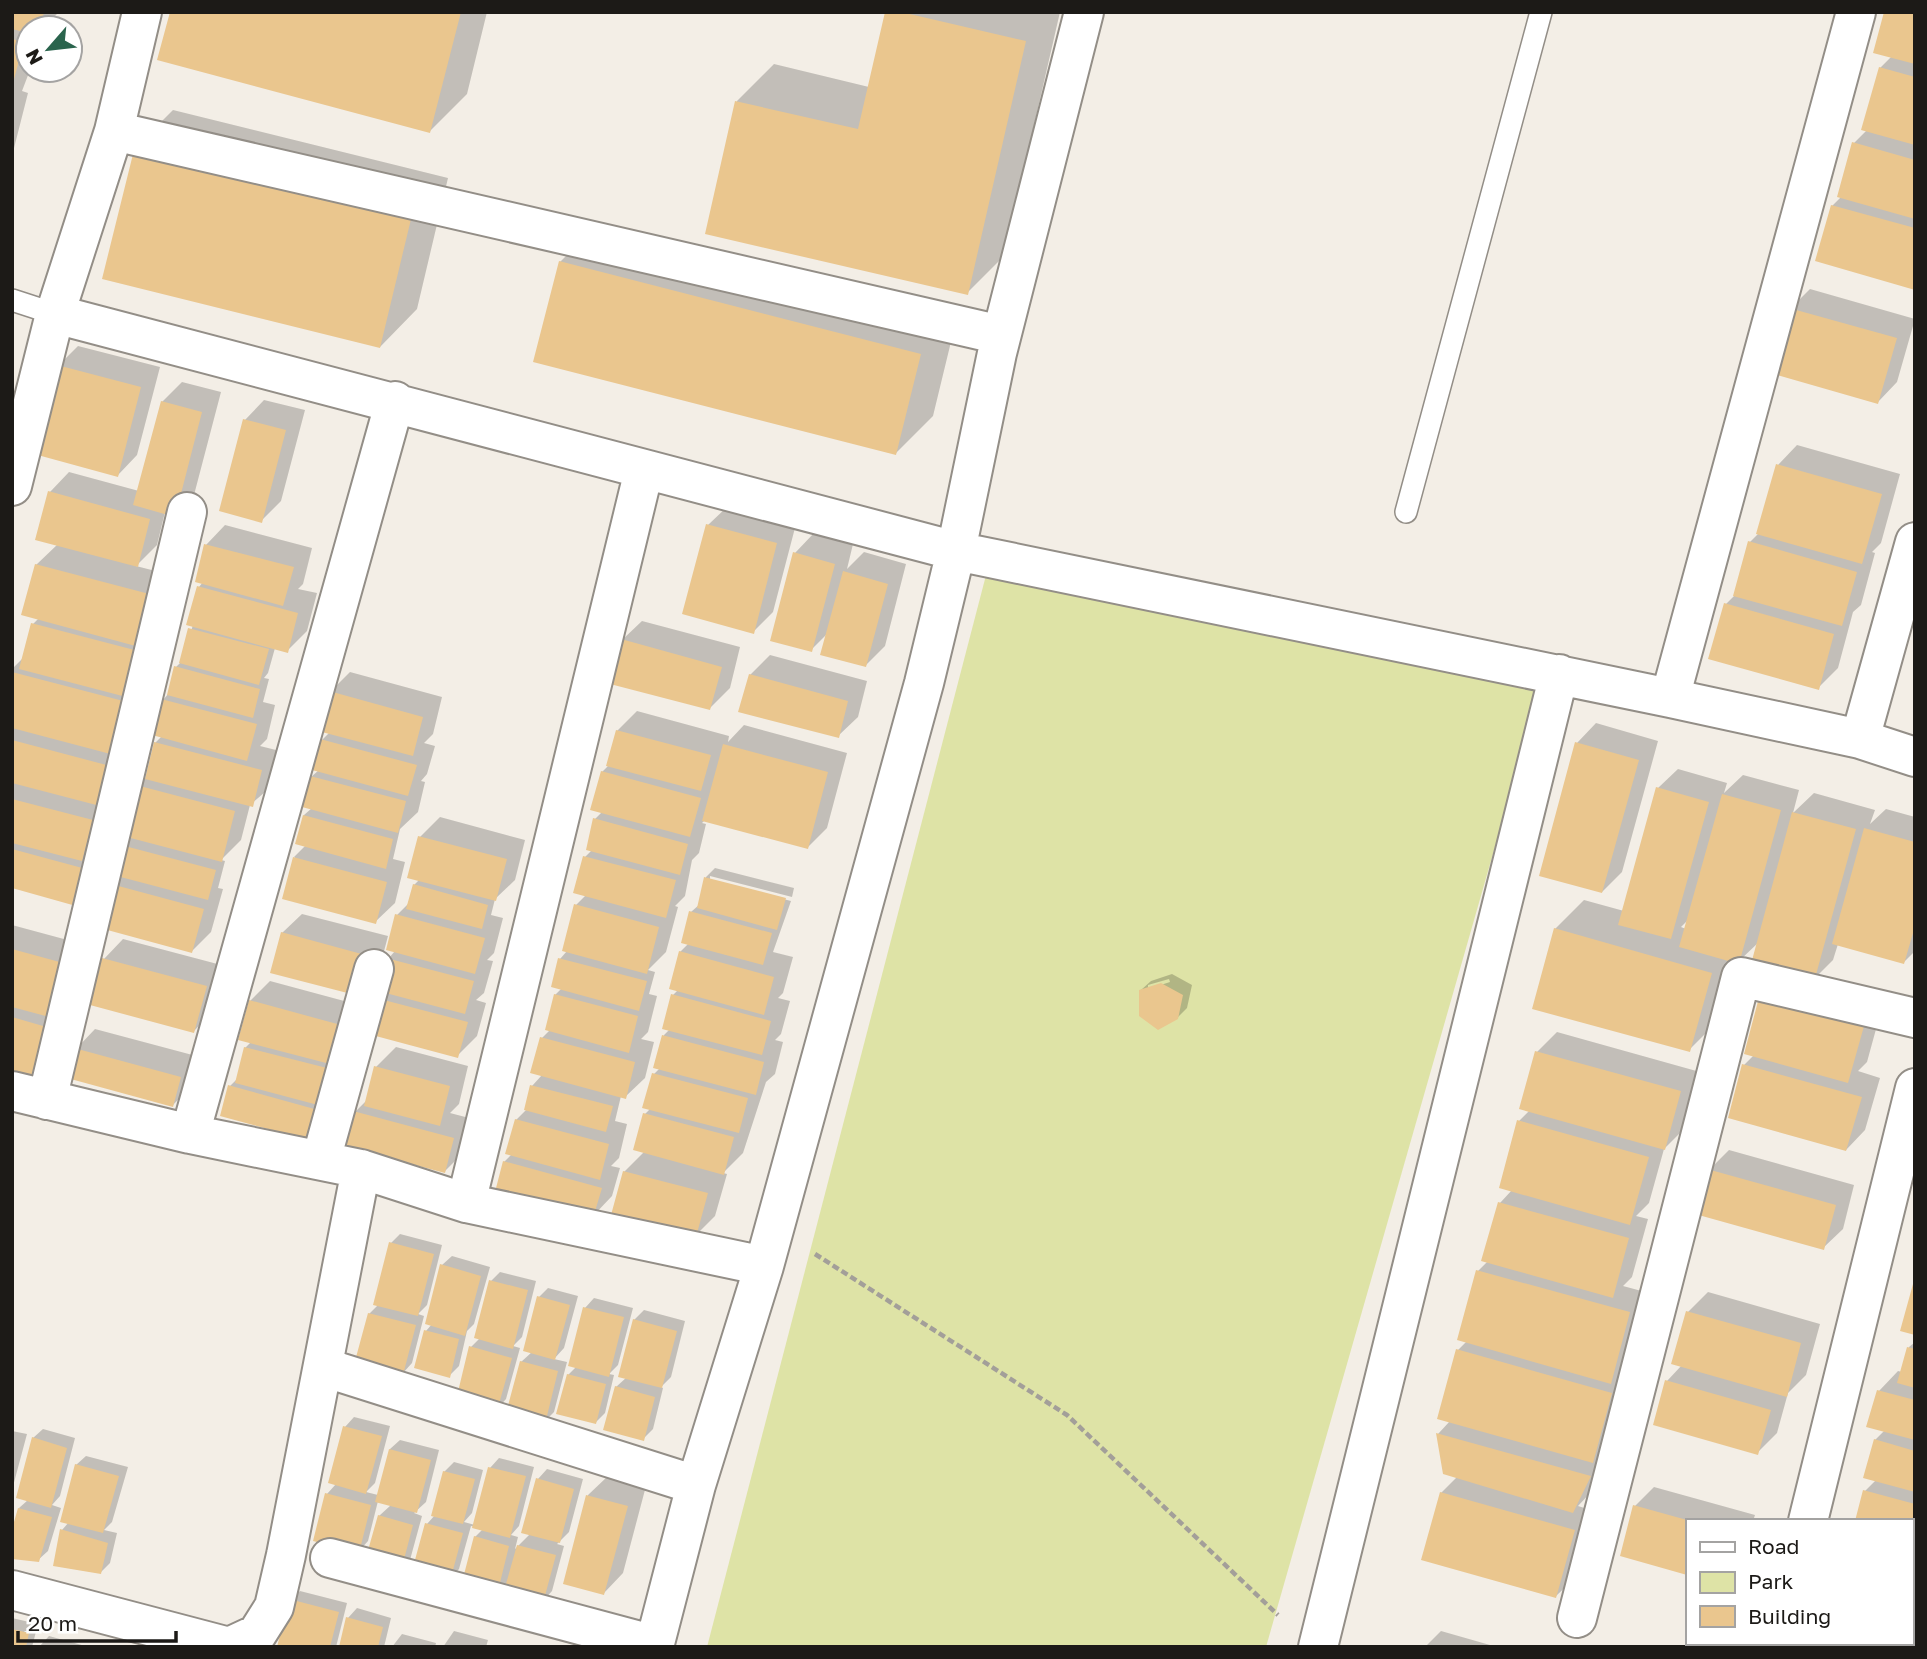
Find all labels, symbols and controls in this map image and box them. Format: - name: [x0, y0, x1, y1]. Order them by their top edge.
- north arrow: [14, 14, 84, 84]
- text: N: [20, 45, 47, 69]
- legend: [1686, 1519, 1913, 1645]
- text: Road: [1748, 1533, 1799, 1559]
- text: Park: [1748, 1568, 1794, 1594]
- scale bar: [18, 1600, 175, 1644]
- text: Building: [1748, 1603, 1831, 1629]
- text: 20 m: [28, 1610, 77, 1636]

